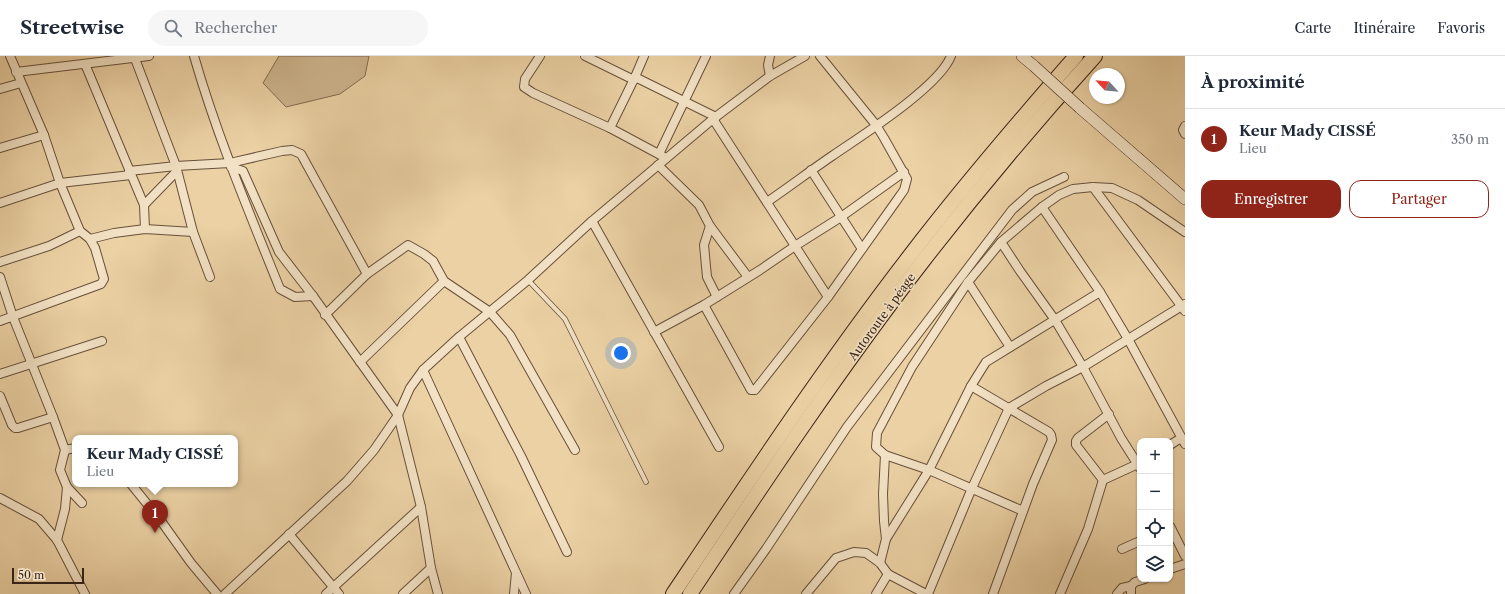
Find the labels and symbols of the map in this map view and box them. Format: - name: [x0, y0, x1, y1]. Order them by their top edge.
- north arrow: [1089, 68, 1125, 104]
- street label: Autoroute à péage: [844, 270, 918, 364]
- your location: [611, 343, 631, 363]
- pin: 1: [142, 500, 168, 533]
- scale bar: [12, 566, 84, 585]

